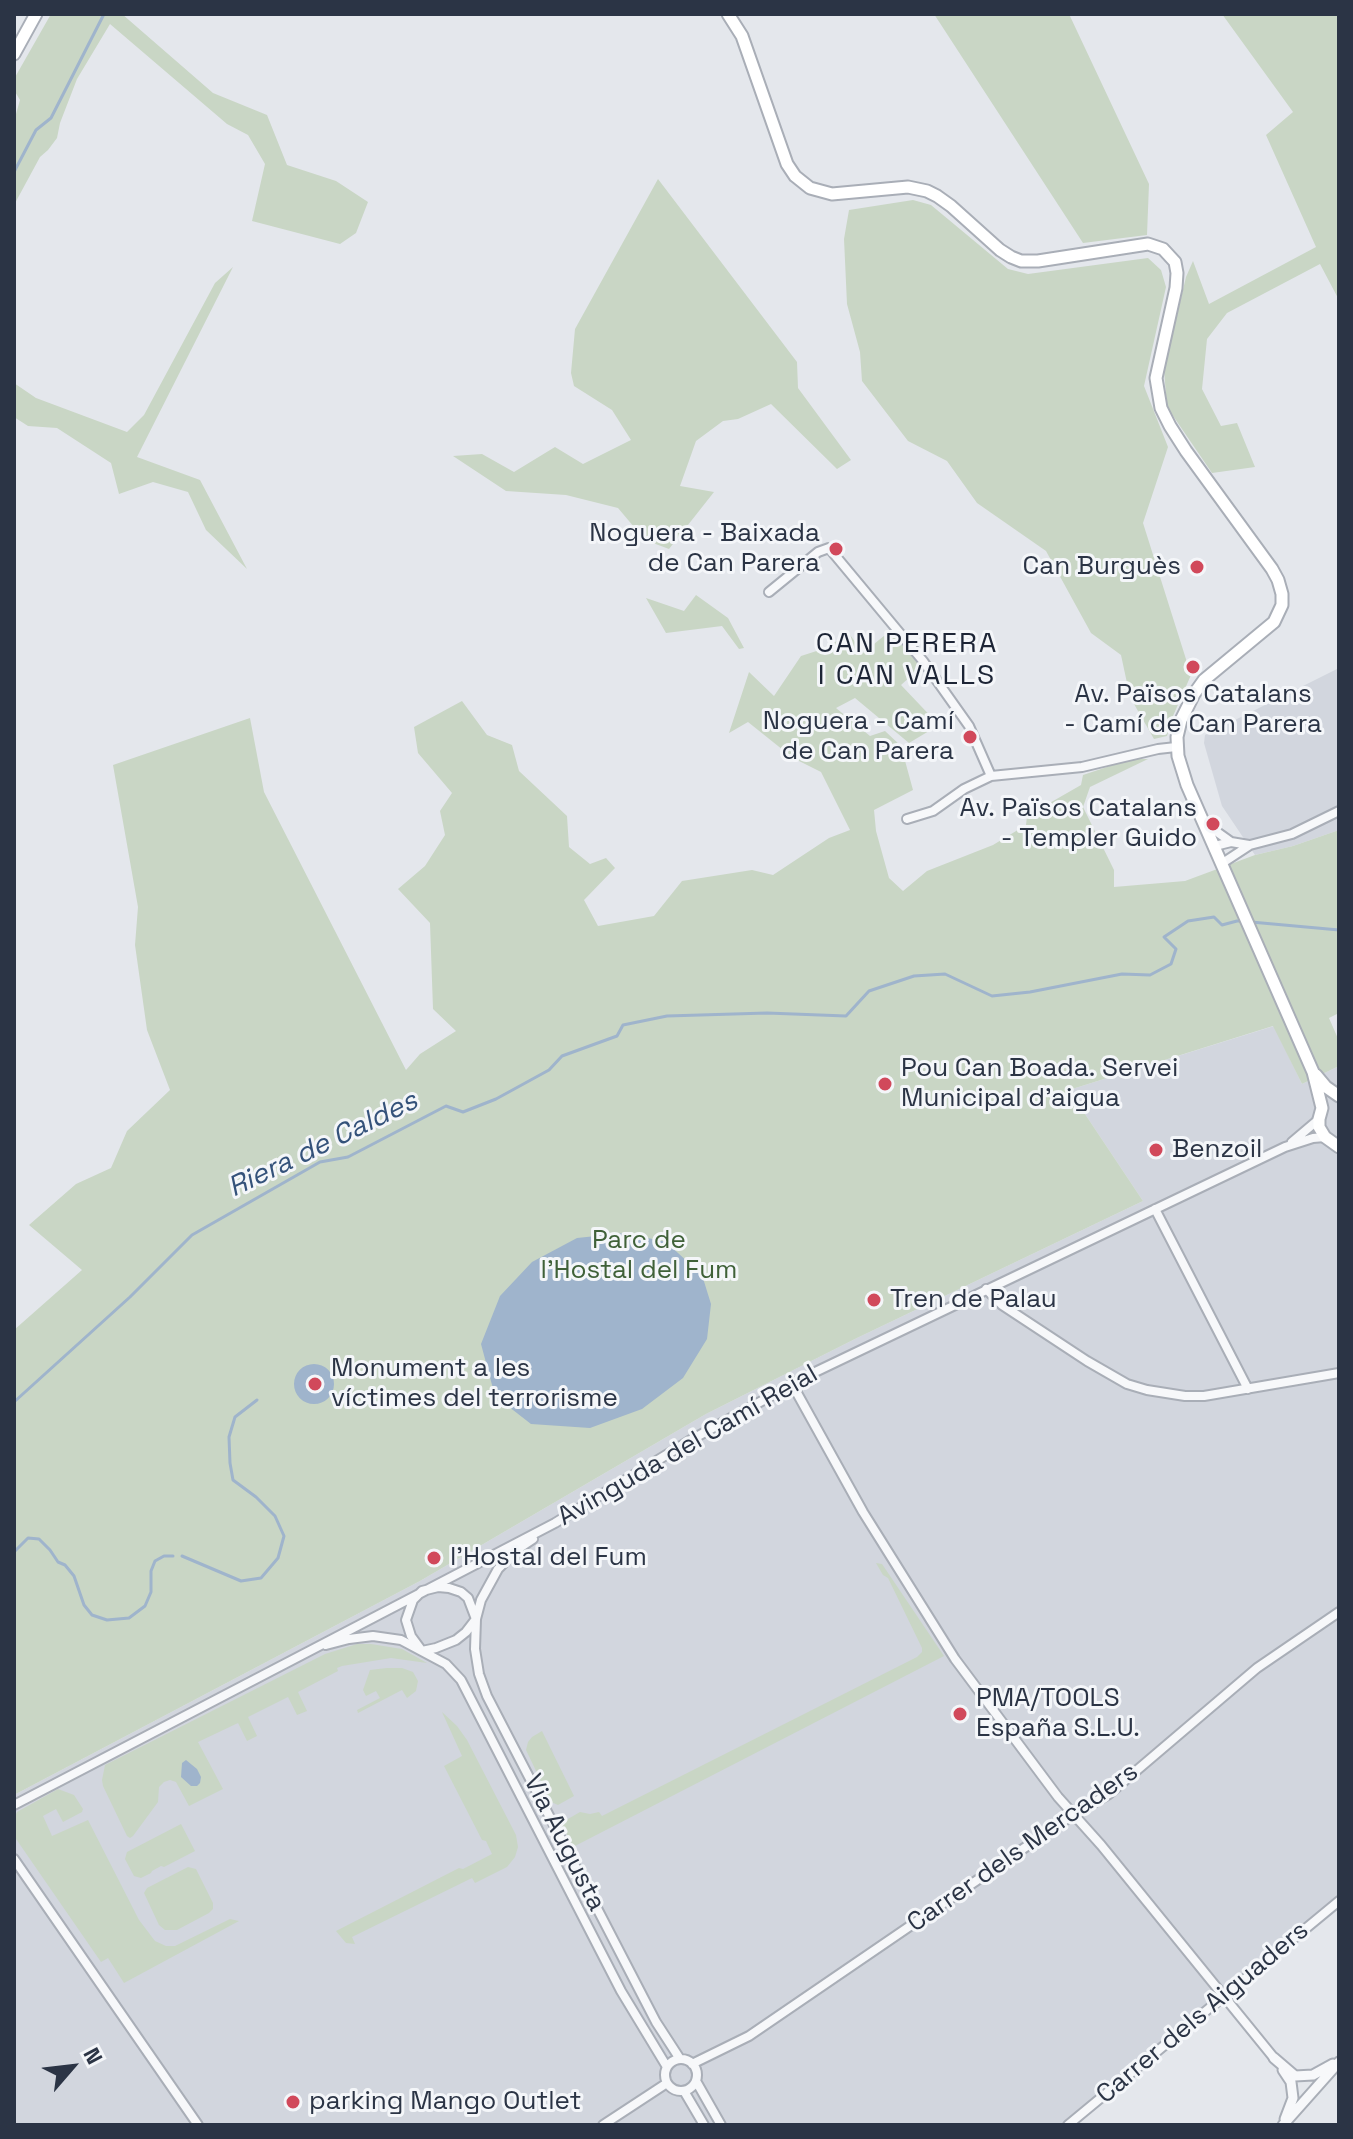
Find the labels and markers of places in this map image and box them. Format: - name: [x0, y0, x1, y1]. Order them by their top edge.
- place label: Noguera - Baixada de Can Parera: [589, 518, 820, 580]
- marker: Noguera - Baixada de Can Parera: [827, 540, 845, 558]
- place label: Can Burguès: [1023, 551, 1181, 583]
- marker: Can Burguès: [1188, 558, 1206, 576]
- marker: Av. Països Catalans - Camí de Can Parera: [1184, 658, 1202, 676]
- place label: Av. Països Catalans - Camí de Can Parera: [1064, 679, 1322, 740]
- place label: Noguera - Camí de Can Parera: [763, 706, 954, 768]
- marker: Noguera - Camí de Can Parera: [961, 728, 979, 746]
- place label: Av. Països Catalans - Templer Guido: [960, 793, 1197, 854]
- marker: Av. Països Catalans - Templer Guido: [1204, 815, 1222, 833]
- place label: Pou Can Boada. Servei Municipal d'aigua: [901, 1053, 1178, 1114]
- marker: Pou Can Boada. Servei Municipal d'aigua: [876, 1075, 894, 1093]
- place label: Benzoil: [1172, 1134, 1262, 1166]
- marker: Benzoil: [1147, 1141, 1165, 1159]
- place label: Tren de Palau: [890, 1284, 1057, 1316]
- marker: Tren de Palau: [865, 1291, 883, 1309]
- place label: Monument a les víctimes del terrorisme: [331, 1353, 618, 1414]
- marker: Monument a les víctimes del terrorisme: [306, 1375, 324, 1393]
- place label: l'Hostal del Fum: [450, 1542, 647, 1574]
- marker: l'Hostal del Fum: [425, 1549, 443, 1567]
- place label: PMA/TOOLS España S.L.U.: [976, 1683, 1140, 1744]
- marker: PMA/TOOLS España S.L.U.: [951, 1705, 969, 1723]
- place label: parking Mango Outlet: [309, 2086, 581, 2118]
- marker: parking Mango Outlet: [284, 2093, 302, 2111]

